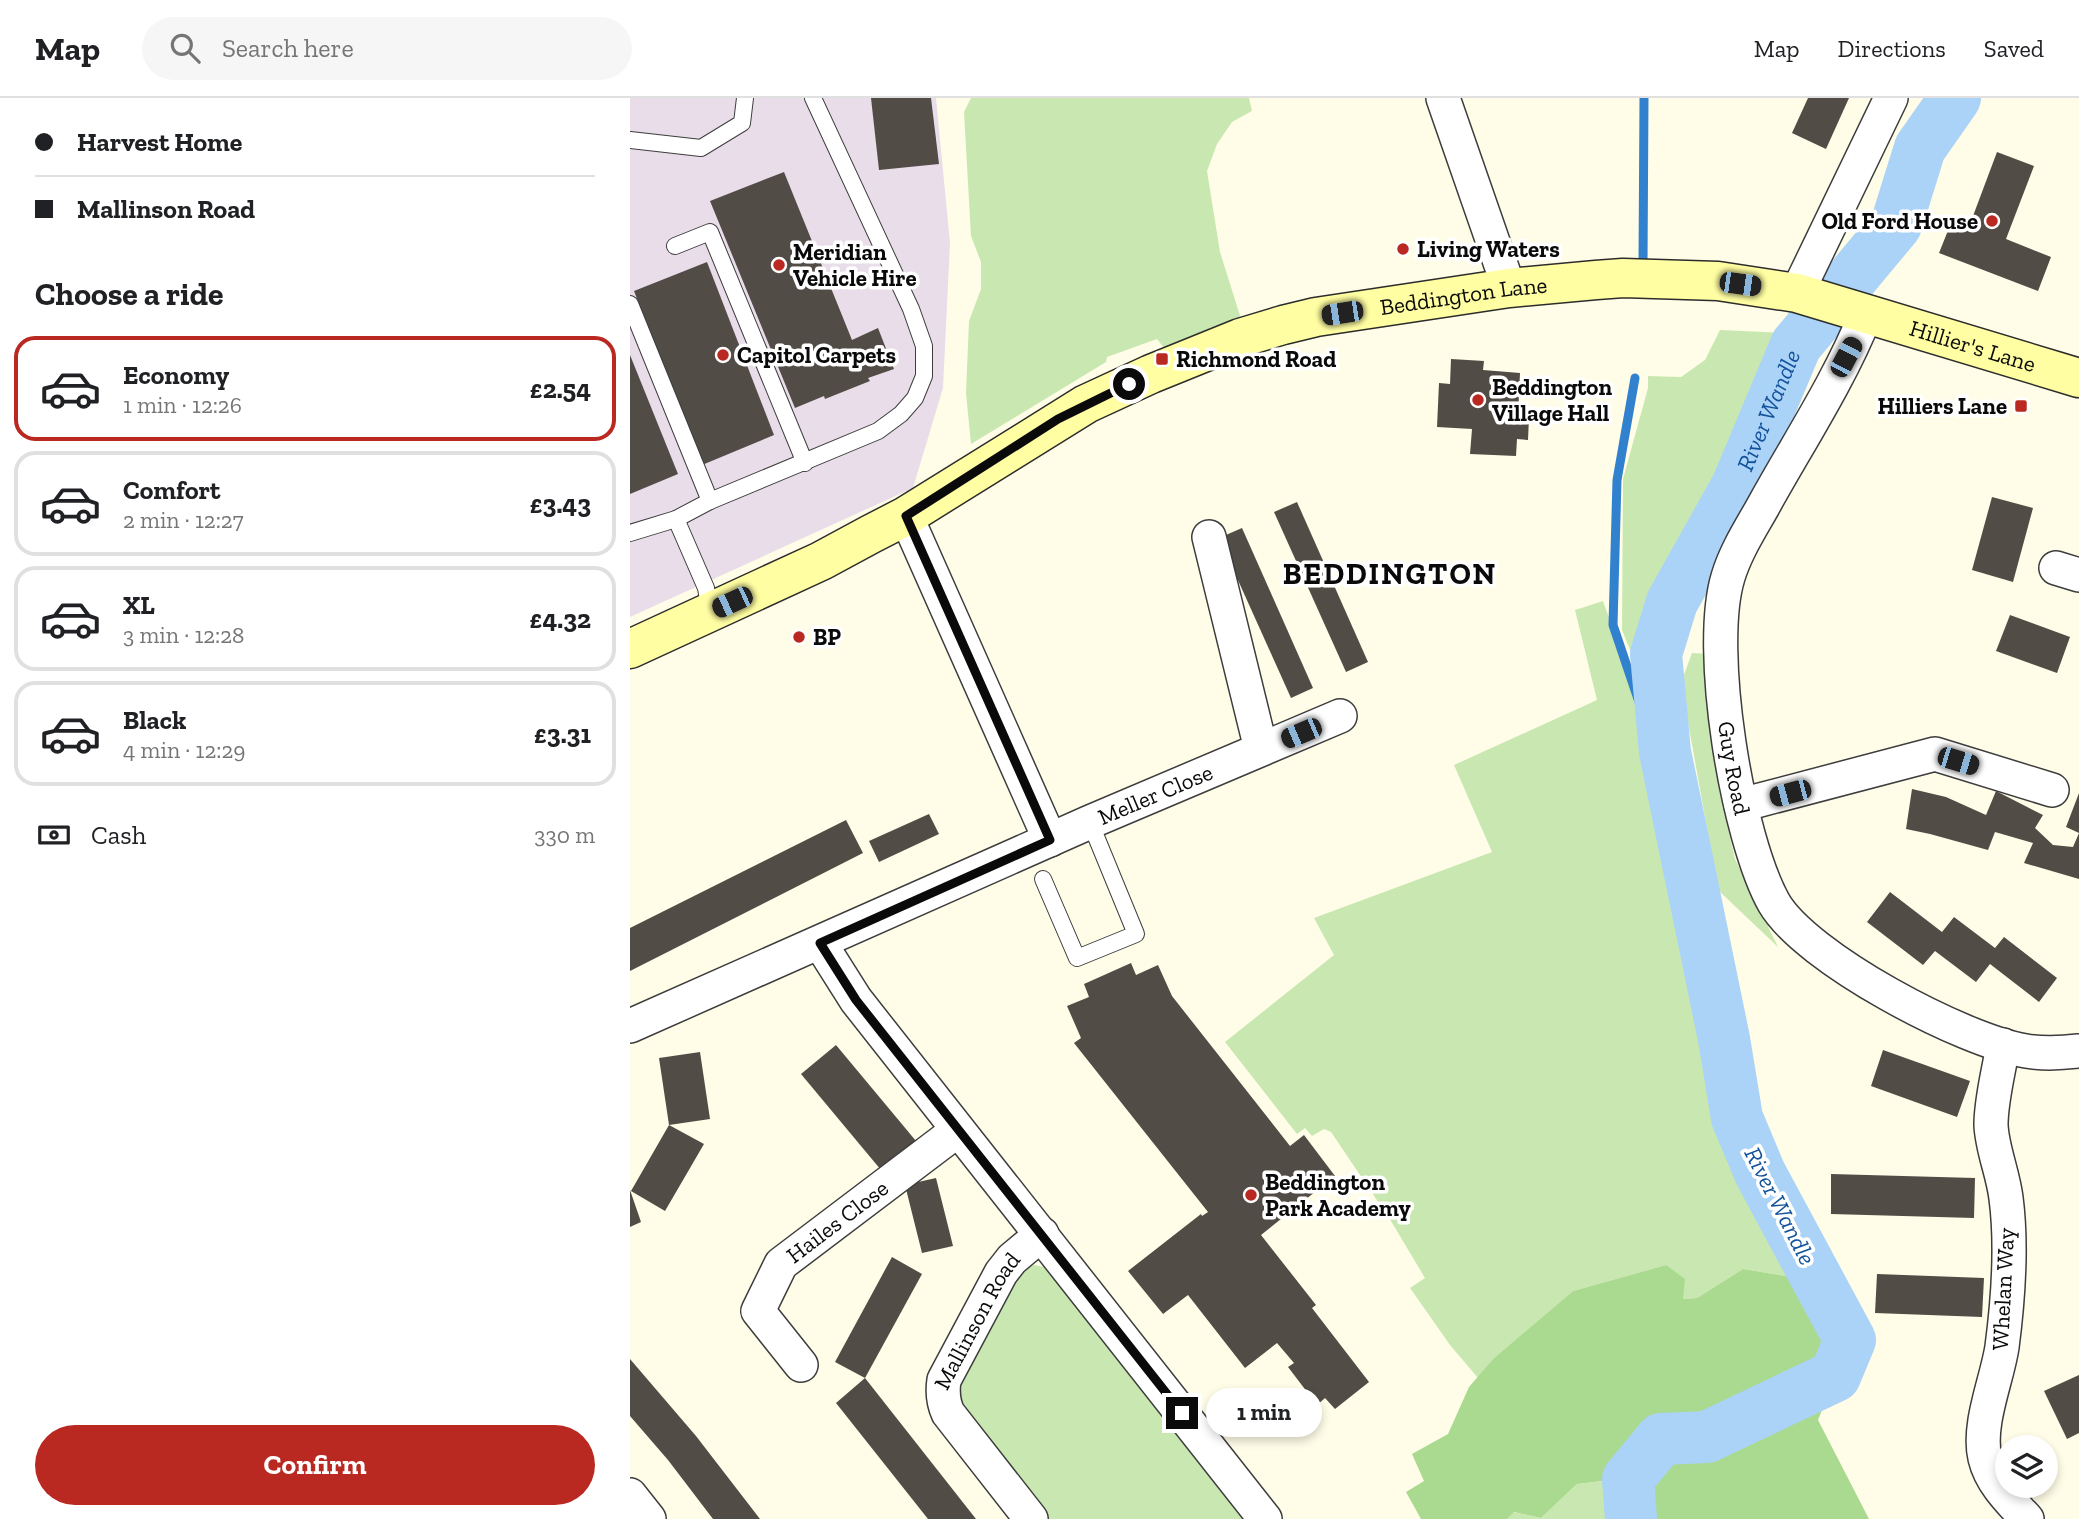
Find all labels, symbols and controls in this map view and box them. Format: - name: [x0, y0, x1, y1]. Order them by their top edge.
- search box: [142, 17, 632, 80]
- text: Map: [35, 29, 100, 68]
- icon: search: [166, 29, 204, 67]
- text: Search here: [222, 32, 354, 64]
- text: Map: [1754, 34, 1800, 63]
- text: Directions: [1838, 34, 1946, 63]
- text: Saved: [1984, 34, 2044, 63]
- text: Harvest Home: [77, 126, 242, 158]
- text: Mallinson Road: [77, 193, 255, 225]
- place label: Old Ford House: [1821, 207, 1978, 235]
- marker: Old Ford House: [1984, 213, 2000, 229]
- place label: Living Waters: [1417, 235, 1560, 263]
- place label: Meridian Vehicle Hire: [793, 238, 917, 292]
- marker: Living Waters: [1395, 241, 1411, 257]
- marker: Meridian Vehicle Hire: [771, 257, 787, 273]
- street label: Beddington Lane: [1378, 271, 1548, 321]
- car: [1718, 271, 1763, 297]
- text: Choose a ride: [35, 275, 223, 313]
- car: [1320, 299, 1365, 327]
- street label: Hillier's Lane: [1906, 314, 2039, 378]
- car: [1827, 334, 1866, 380]
- place label: Capitol Carpets: [737, 341, 896, 369]
- place label: Richmond Road: [1176, 345, 1336, 373]
- water label: River Wandle: [1730, 345, 1806, 475]
- marker: Capitol Carpets: [715, 347, 731, 363]
- marker: Richmond Road: [1154, 351, 1170, 367]
- icon: car: [39, 357, 102, 420]
- text: Economy: [123, 359, 229, 391]
- route start: [1113, 368, 1145, 400]
- text: £2.54: [530, 373, 591, 405]
- place label: Beddington Village Hall: [1492, 373, 1612, 427]
- text: 1 min · 12:26: [123, 391, 242, 419]
- marker: Beddington Village Hall: [1470, 392, 1486, 408]
- place label: Hilliers Lane: [1877, 392, 2007, 420]
- marker: Hilliers Lane: [2013, 398, 2029, 414]
- icon: car: [39, 472, 102, 535]
- text: Comfort: [123, 474, 220, 506]
- text: £3.43: [530, 488, 591, 520]
- text: 2 min · 12:27: [123, 506, 244, 534]
- district label: BEDDINGTON: [1283, 556, 1497, 592]
- car: [709, 584, 756, 620]
- icon: car: [39, 587, 102, 650]
- text: XL: [123, 589, 155, 621]
- text: £4.32: [530, 603, 591, 635]
- text: 3 min · 12:28: [123, 621, 245, 649]
- place label: BP: [813, 623, 841, 651]
- marker: BP: [791, 629, 807, 645]
- icon: car: [39, 702, 102, 765]
- text: Black: [123, 704, 186, 736]
- car: [1278, 715, 1325, 751]
- text: £3.31: [534, 718, 591, 750]
- street label: Guy Road: [1712, 720, 1757, 818]
- text: 4 min · 12:29: [123, 736, 245, 764]
- car: [1935, 745, 1982, 777]
- street label: Meller Close: [1094, 758, 1217, 831]
- car: [1767, 777, 1814, 809]
- icon: cash: [35, 816, 73, 854]
- text: Cash: [91, 819, 146, 851]
- text: 330 m: [534, 821, 595, 849]
- water label: River Wandle: [1738, 1142, 1823, 1270]
- place label: Beddington Park Academy: [1265, 1168, 1411, 1222]
- street label: Hailes Close: [781, 1174, 894, 1269]
- marker: Beddington Park Academy: [1243, 1187, 1259, 1203]
- street label: Whelan Way: [1986, 1227, 2020, 1351]
- street label: Mallinson Road: [927, 1246, 1026, 1394]
- callout: 1 min: [1206, 1388, 1322, 1438]
- route end: [1166, 1397, 1198, 1429]
- text: 1 min: [1237, 1398, 1291, 1426]
- button: Confirm: [35, 1425, 595, 1505]
- map controls: [1995, 1435, 2058, 1498]
- button: layers: [1995, 1435, 2058, 1498]

